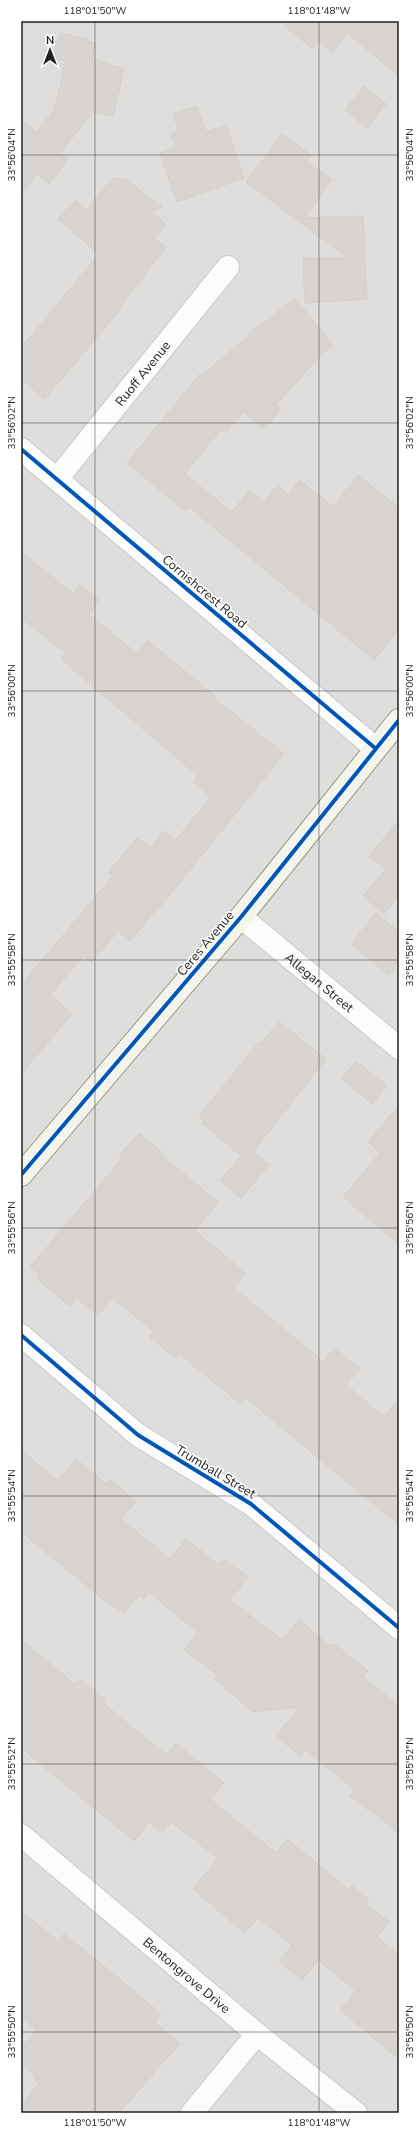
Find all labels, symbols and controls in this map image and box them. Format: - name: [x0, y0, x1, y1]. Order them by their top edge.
- text: 118°01'50"W: [64, 4, 126, 18]
- text: 118°01'48"W: [288, 4, 350, 18]
- north arrow: [30, 30, 70, 70]
- text: N: [46, 33, 54, 48]
- text: 33°56'04"N: [5, 128, 19, 182]
- text: 33°56'04"N: [403, 128, 417, 182]
- street label: Ruoff Avenue: [111, 337, 175, 410]
- text: 33°56'02"N: [5, 396, 19, 450]
- text: 33°56'02"N: [403, 396, 417, 450]
- street label: Cornishcrest Road: [158, 551, 251, 633]
- text: 33°56'00"N: [5, 664, 19, 718]
- text: 33°56'00"N: [403, 664, 417, 718]
- street label: Ceres Avenue: [173, 907, 239, 980]
- text: 33°55'58"N: [5, 933, 19, 987]
- text: 33°55'58"N: [403, 933, 417, 987]
- street label: Allegan Street: [280, 949, 358, 1017]
- text: 33°55'56"N: [5, 1201, 19, 1255]
- text: 33°55'56"N: [403, 1201, 417, 1255]
- street label: Trumball Street: [172, 1441, 259, 1503]
- text: 33°55'54"N: [5, 1469, 19, 1523]
- text: 33°55'54"N: [403, 1469, 417, 1523]
- text: 33°55'52"N: [5, 1737, 19, 1791]
- text: 33°55'52"N: [403, 1737, 417, 1791]
- street label: Bentongrove Drive: [139, 1934, 234, 2018]
- text: 33°55'50"N: [5, 2005, 19, 2059]
- text: 33°55'50"N: [403, 2005, 417, 2059]
- text: 118°01'50"W: [64, 2116, 126, 2130]
- text: 118°01'48"W: [288, 2116, 350, 2130]

